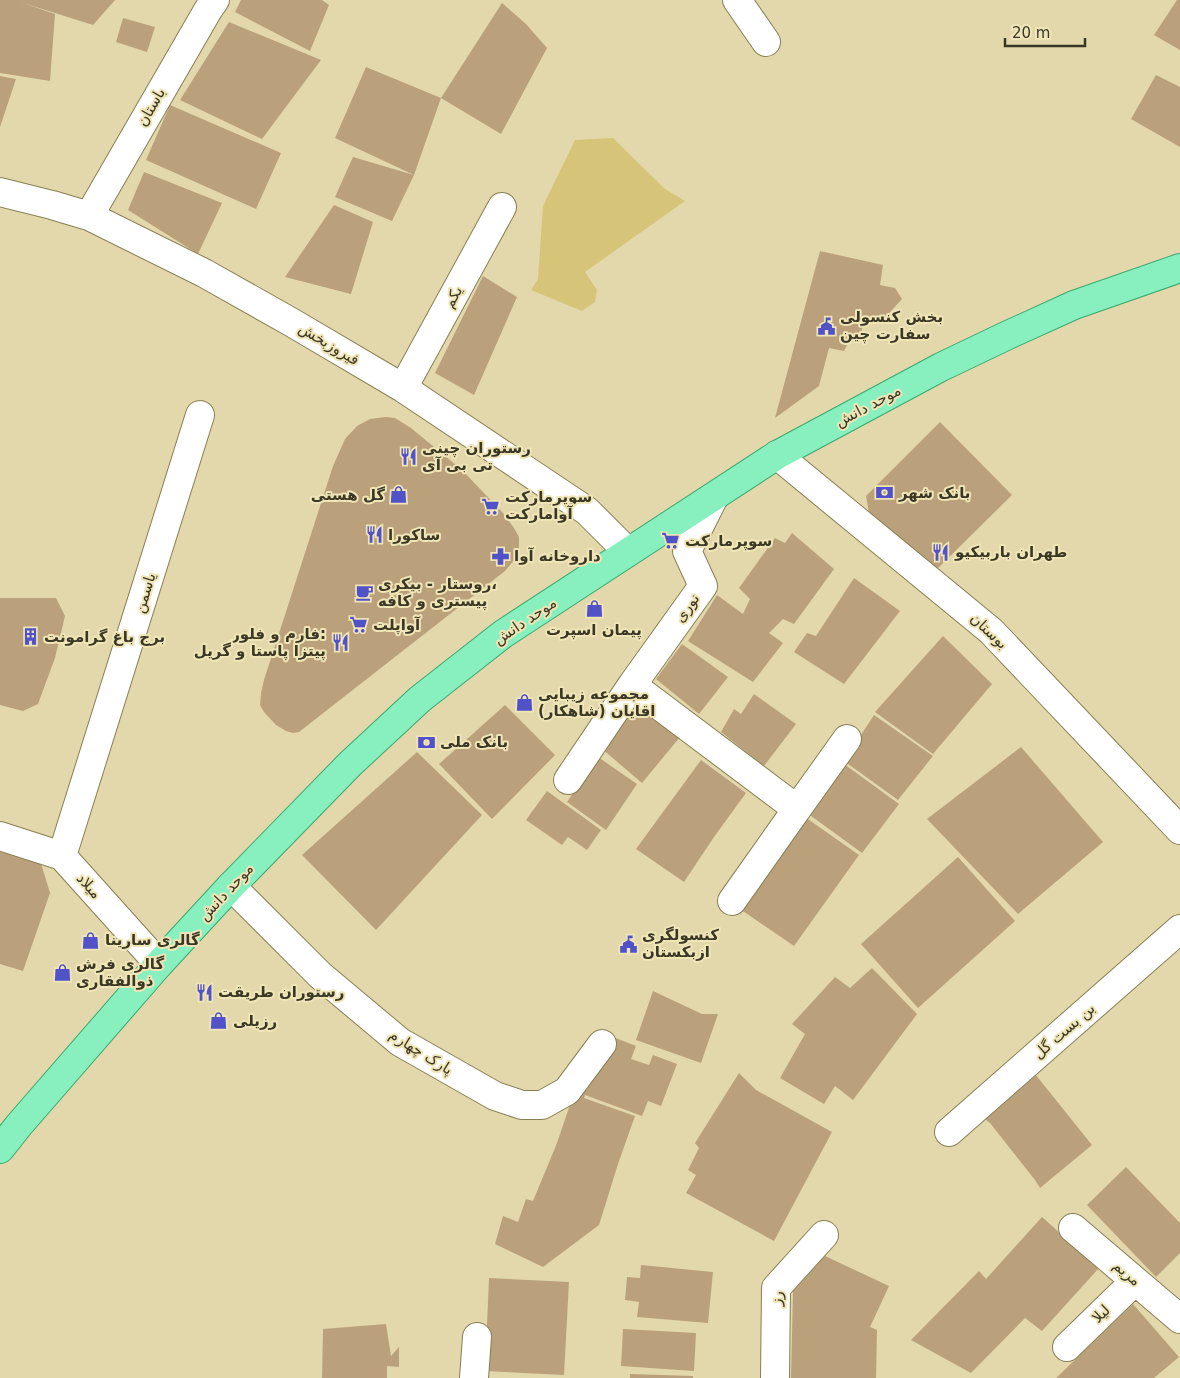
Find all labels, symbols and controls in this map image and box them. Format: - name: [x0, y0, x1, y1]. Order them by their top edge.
- scale bar: [1005, 15, 1085, 47]
- text: 20 m: [1012, 24, 1050, 42]
- street label: باستان: [133, 85, 169, 129]
- street label: یکم: [440, 283, 466, 311]
- place label: بخش کنسولی سفارت چین: [840, 308, 943, 344]
- public building icon: بخش کنسولی سفارت چین: [816, 316, 836, 336]
- street label: فیروزبخش: [295, 319, 363, 369]
- street label: موحد دانش: [832, 381, 904, 431]
- place label: رستوران چینی تی بی آی: [422, 439, 531, 474]
- restaurant icon: رستوران چینی تی بی آی: [398, 447, 418, 467]
- bank icon: بانک شهر: [875, 483, 895, 503]
- place label: بانک شهر: [898, 484, 970, 502]
- shop icon: گل هستی: [389, 485, 409, 505]
- place label: گل هستی: [311, 486, 385, 504]
- place label: سوپرمارکت آوامارکت: [505, 488, 592, 523]
- supermarket icon: سوپرمارکت آوامارکت: [481, 496, 501, 516]
- restaurant icon: ساکورا: [364, 525, 384, 545]
- place label: ساکورا: [388, 526, 440, 544]
- supermarket icon: سوپرمارکت: [661, 531, 681, 551]
- place label: سوپرمارکت: [685, 532, 772, 551]
- restaurant icon: طهران باربیکیو: [931, 542, 951, 562]
- place label: طهران باربیکیو: [954, 543, 1067, 561]
- pharmacy icon: داروخانه آوا: [490, 546, 510, 566]
- place label: داروخانه آوا: [514, 547, 601, 565]
- street label: یاسمن: [130, 571, 160, 615]
- place label: روستار - بیکری، پیستری و کافه: [378, 575, 497, 611]
- cafe icon: روستار - بیکری، پیستری و کافه: [354, 583, 374, 603]
- street label: نوری: [671, 590, 703, 626]
- street label: موحد دانش: [490, 593, 560, 649]
- shop icon: پیمان اسپرت: [584, 599, 604, 619]
- street label: بوستان: [967, 609, 1011, 653]
- supermarket icon: آواپلت: [349, 615, 369, 635]
- place label: آواپلت: [373, 616, 421, 635]
- place label: پیمان اسپرت: [546, 621, 642, 640]
- place label: فارم و فلور: پیتزا پاستا و گریل: [194, 625, 326, 661]
- building icon: برج باغ گرامونت: [20, 627, 40, 647]
- place label: برج باغ گرامونت: [44, 628, 165, 646]
- restaurant icon: فارم و فلور: پیتزا پاستا و گریل: [330, 633, 350, 653]
- place label: مجموعه زیبایی اقایان (شاهکار): [538, 685, 655, 720]
- shop icon: مجموعه زیبایی اقایان (شاهکار): [514, 693, 534, 713]
- bank icon: بانک ملی: [416, 732, 436, 752]
- place label: بانک ملی: [440, 733, 508, 751]
- street label: موحد دانش: [195, 860, 257, 924]
- street label: میلاد: [73, 869, 105, 903]
- place label: کنسولگری ازبکستان: [642, 926, 719, 961]
- shop icon: گالری سارینا: [81, 930, 101, 950]
- place label: گالری سارینا: [105, 931, 200, 949]
- public building icon: کنسولگری ازبکستان: [618, 934, 638, 954]
- place label: گالری فرش ذوالفقاری: [76, 955, 164, 990]
- shop icon: گالری فرش ذوالفقاری: [52, 963, 72, 983]
- restaurant icon: رستوران طریقت: [194, 982, 214, 1002]
- place label: رستوران طریقت: [218, 983, 344, 1001]
- street label: بن بست گل: [1029, 999, 1099, 1063]
- shop icon: رزیلی: [209, 1011, 229, 1031]
- place label: رزیلی: [233, 1012, 277, 1030]
- street label: پارک چهارم: [385, 1025, 456, 1079]
- street label: مریم: [1110, 1256, 1144, 1290]
- street label: رز: [767, 1290, 787, 1307]
- street label: لیلا: [1088, 1301, 1114, 1327]

